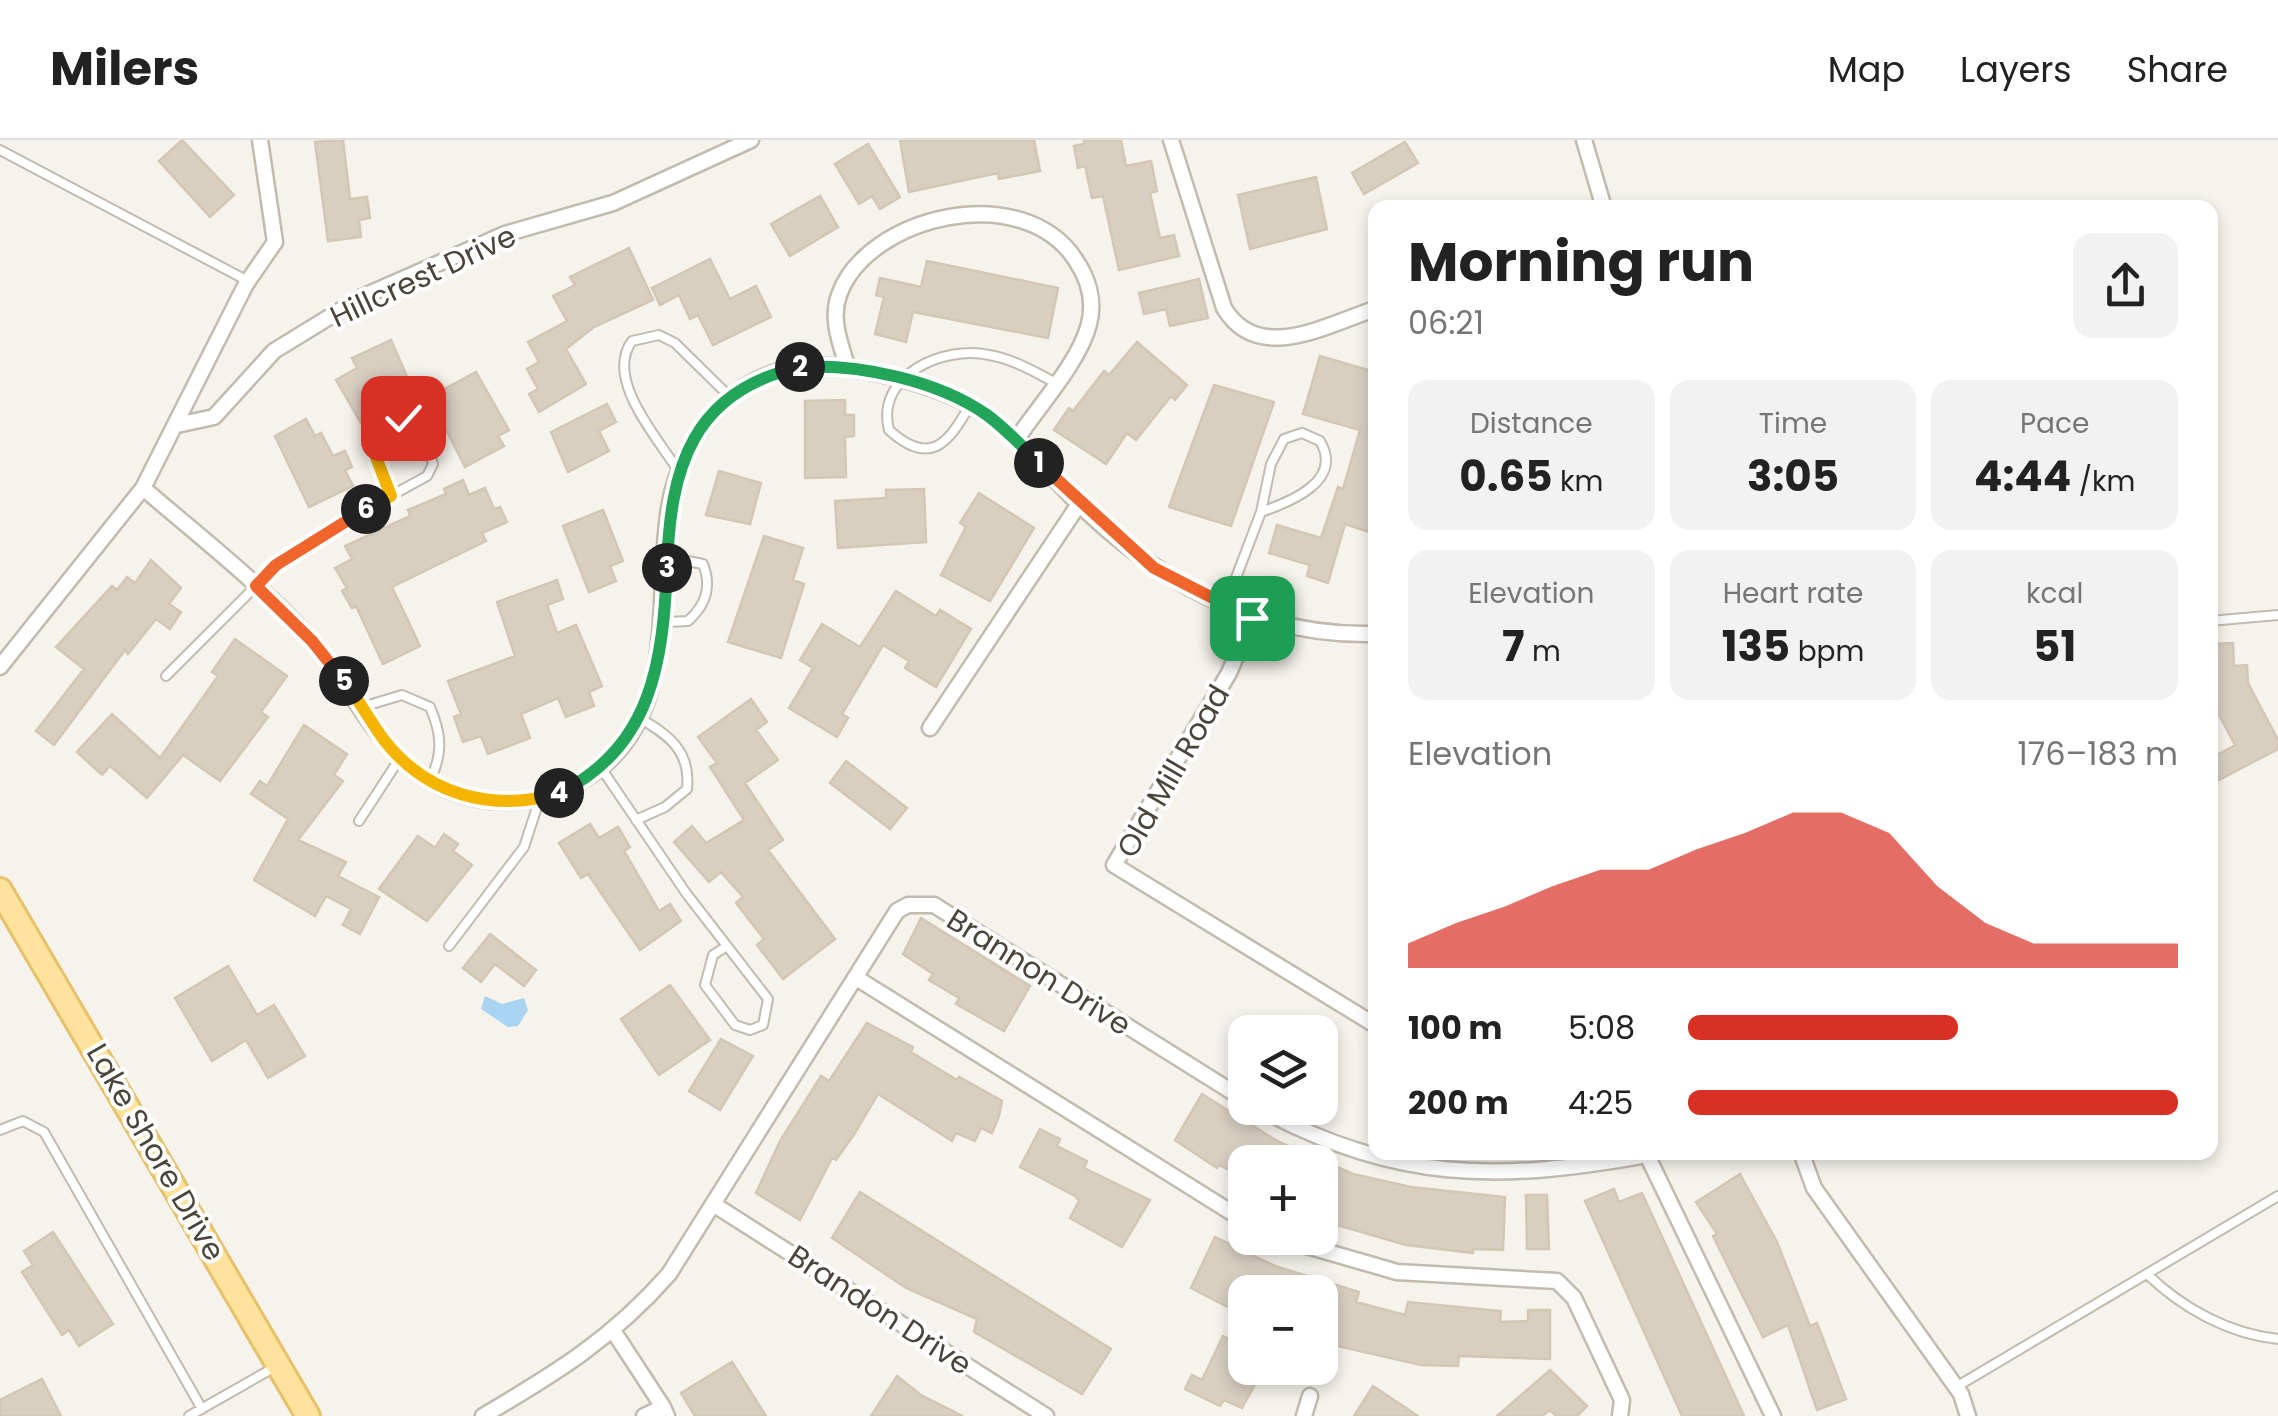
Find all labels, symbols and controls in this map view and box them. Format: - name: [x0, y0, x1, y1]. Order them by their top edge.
- text: Milers: [50, 35, 199, 102]
- text: Map: [1828, 45, 1905, 94]
- text: Layers: [1960, 45, 2072, 94]
- text: Share: [2127, 45, 2228, 94]
- street label: Hillcrest Drive: [323, 214, 523, 338]
- text: Morning run: [1408, 223, 1754, 300]
- button: share: [2073, 233, 2178, 338]
- text: 06:21: [1408, 300, 1484, 345]
- pin: 2: [775, 342, 825, 392]
- text: 2: [792, 347, 808, 386]
- pin: [361, 376, 446, 461]
- icon: check: [376, 391, 431, 446]
- text: Distance: [1470, 404, 1593, 443]
- text: Time: [1759, 404, 1827, 443]
- text: Pace: [2020, 404, 2089, 443]
- pin: 1: [1014, 438, 1064, 488]
- text: 1: [1034, 443, 1044, 482]
- text: 0.65: [1459, 447, 1553, 506]
- text: 3:05: [1747, 447, 1839, 506]
- text: 4:44: [1974, 447, 2071, 506]
- text: km: [1553, 462, 1603, 501]
- text: /km: [2071, 462, 2135, 501]
- pin: 6: [341, 484, 391, 534]
- text: 6: [357, 489, 375, 528]
- pin: 3: [642, 543, 692, 593]
- text: 3: [659, 548, 675, 587]
- text: Elevation: [1468, 574, 1594, 613]
- text: Heart rate: [1723, 574, 1863, 613]
- text: kcal: [2026, 574, 2083, 613]
- pin: [1210, 576, 1295, 661]
- icon: arrive: [1225, 591, 1280, 646]
- text: 7: [1502, 617, 1524, 676]
- text: 135: [1722, 617, 1790, 676]
- text: 51: [2033, 617, 2076, 676]
- text: m: [1524, 632, 1561, 671]
- text: bpm: [1790, 632, 1864, 671]
- pin: 5: [319, 656, 369, 706]
- text: 5: [335, 661, 353, 700]
- street label: Old Mill Road: [1106, 677, 1240, 865]
- text: Elevation: [1408, 731, 1552, 776]
- text: 176–183 m: [2018, 731, 2178, 776]
- pin: 4: [534, 768, 584, 818]
- text: 4: [550, 773, 568, 812]
- street label: Brannon Drive: [939, 898, 1139, 1046]
- text: 100 m: [1408, 1005, 1502, 1050]
- text: 5:08: [1568, 1005, 1635, 1050]
- map controls: [1228, 1015, 1338, 1385]
- button: layers: [1228, 1015, 1338, 1125]
- street label: Lake Shore Drive: [76, 1035, 236, 1269]
- text: 200 m: [1408, 1080, 1509, 1125]
- text: 4:25: [1568, 1080, 1633, 1125]
- button: +: [1228, 1145, 1338, 1255]
- street label: Brandon Drive: [780, 1235, 980, 1385]
- button: −: [1228, 1275, 1338, 1385]

